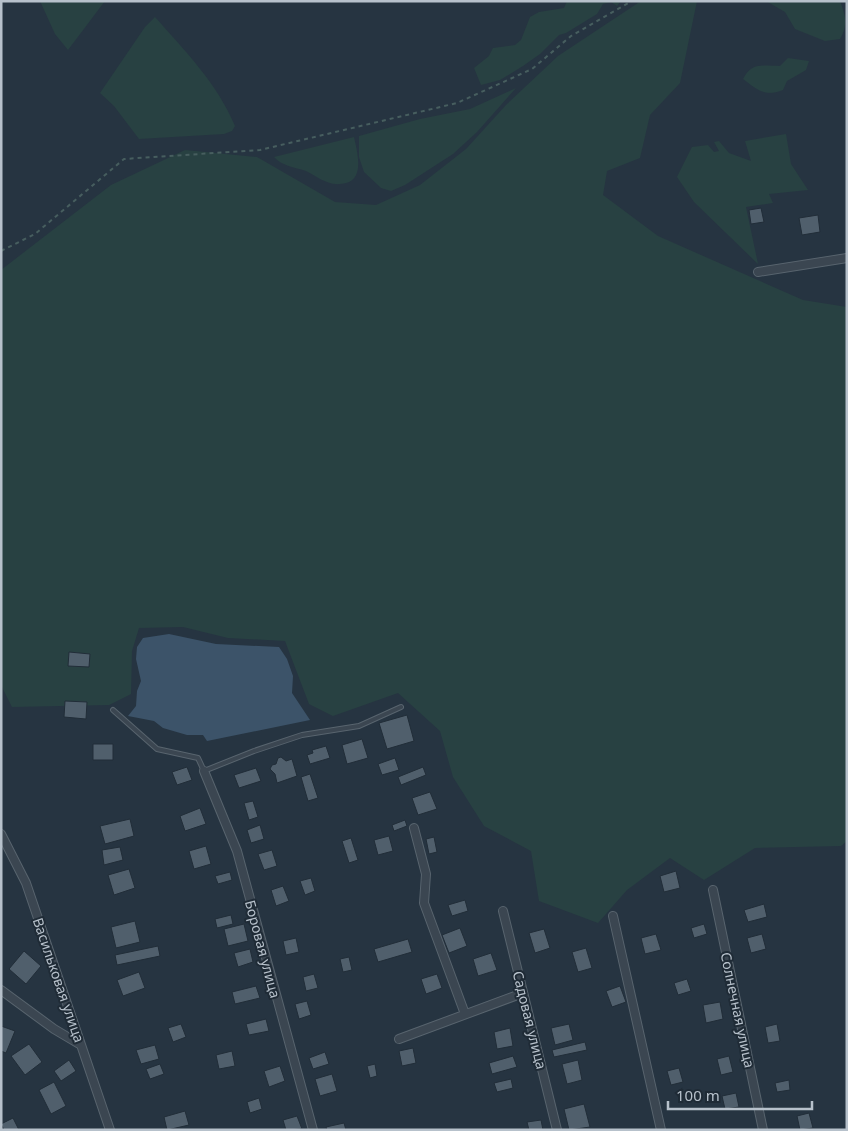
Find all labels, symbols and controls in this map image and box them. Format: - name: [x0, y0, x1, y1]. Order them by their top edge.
- street label: Боровая улица: [241, 898, 285, 1000]
- street label: Васильковая улица: [29, 915, 89, 1045]
- street label: Солнечная улица: [716, 950, 760, 1070]
- street label: Садовая улица: [509, 969, 551, 1071]
- scale bar: [668, 1078, 812, 1110]
- text: 100 m: [676, 1085, 720, 1105]

